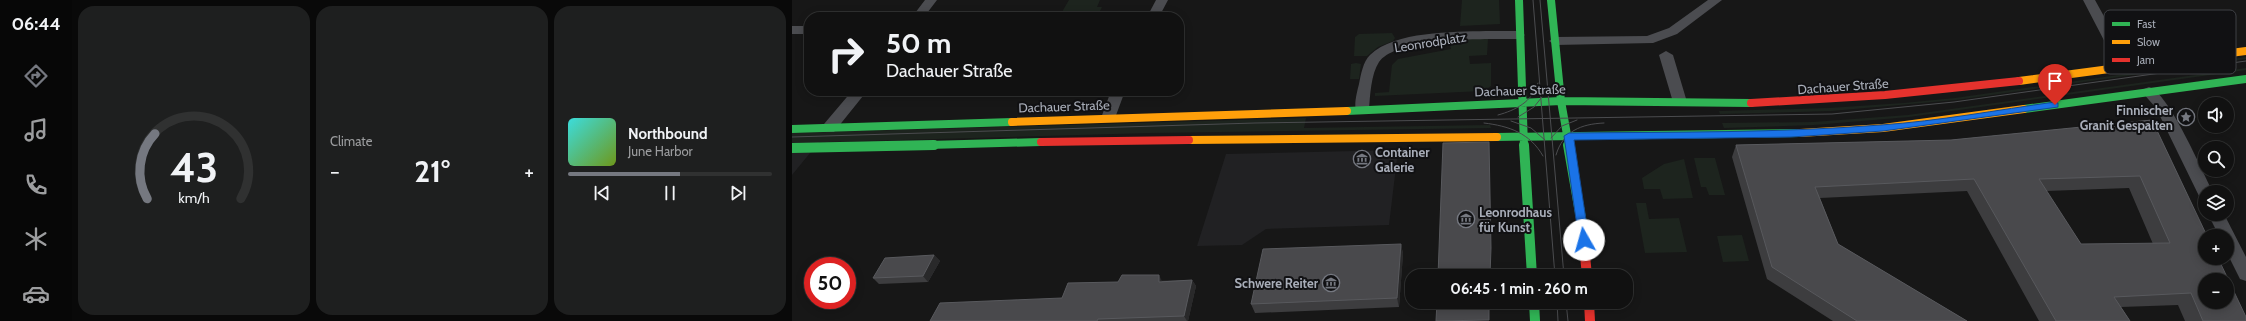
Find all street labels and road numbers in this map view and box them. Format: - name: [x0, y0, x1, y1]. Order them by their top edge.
- street label: Leonrodplatz: [1393, 28, 1467, 56]
- street label: Dachauer Straße: [1797, 75, 1889, 97]
- street label: Dachauer Straße: [1474, 80, 1566, 100]
- street label: Dachauer Straße: [1018, 96, 1110, 116]

